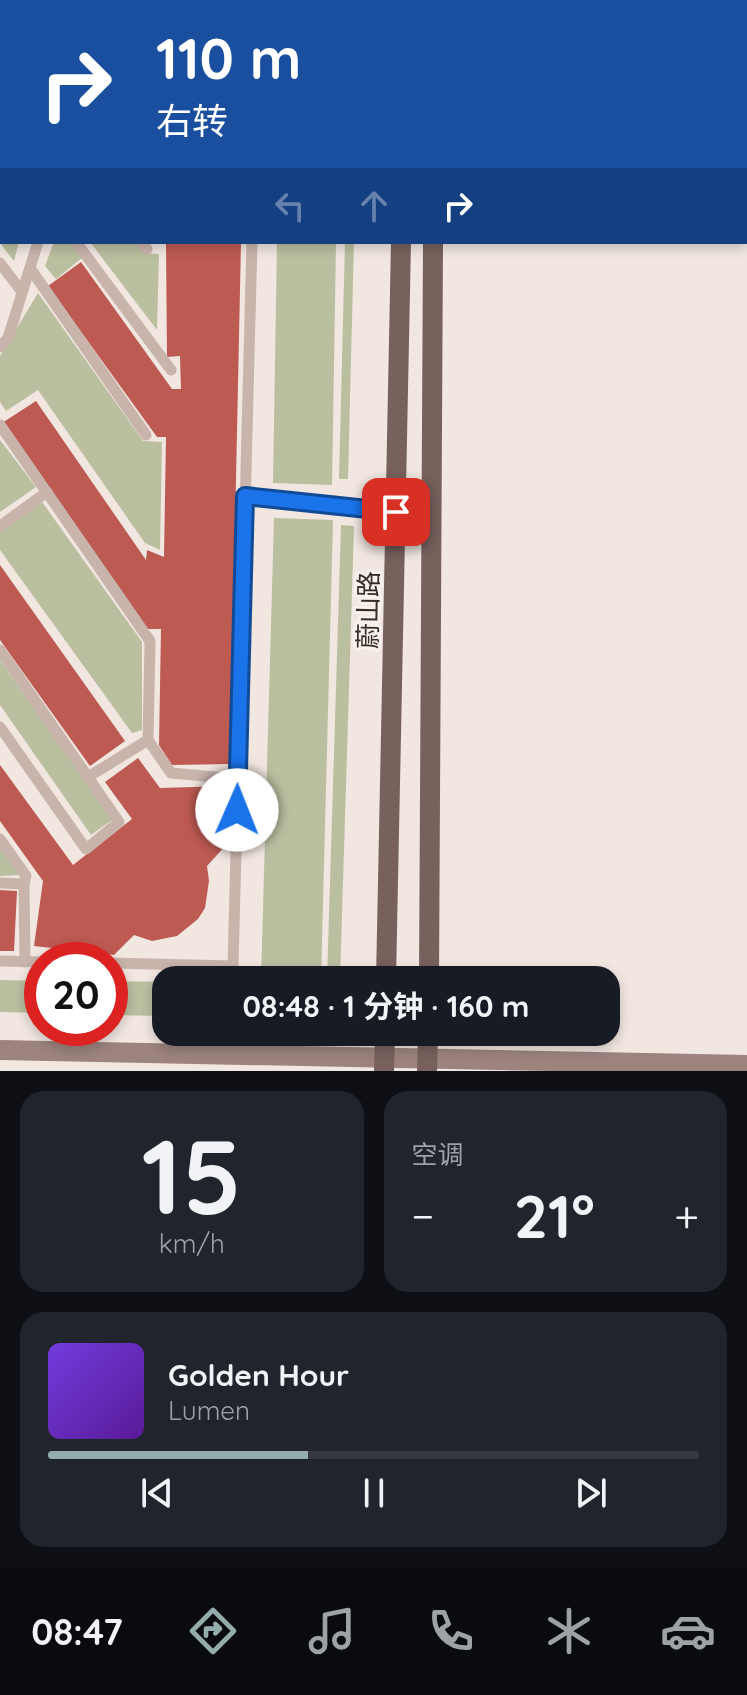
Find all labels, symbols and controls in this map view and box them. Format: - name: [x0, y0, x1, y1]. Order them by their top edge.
- text: 110 m: [156, 23, 301, 93]
- icon: right: [24, 32, 128, 136]
- text: 右转: [156, 98, 228, 143]
- icon: left: [268, 184, 312, 228]
- icon: ahead: [352, 184, 396, 228]
- icon: right: [436, 184, 480, 228]
- pin: [362, 478, 430, 546]
- icon: arrive: [374, 490, 418, 534]
- street label: 蔚山路: [351, 571, 385, 649]
- position arrow: [195, 768, 279, 852]
- speed limit sign: 20: [24, 942, 128, 1046]
- text: 08:48 · 1 分钟 · 160 m: [243, 987, 529, 1025]
- text: 15: [142, 1110, 242, 1240]
- text: 空调: [412, 1138, 464, 1171]
- text: 21°: [514, 1178, 595, 1253]
- text: −: [412, 1188, 434, 1243]
- text: +: [674, 1188, 699, 1243]
- text: km/h: [159, 1227, 225, 1260]
- text: Golden Hour: [168, 1356, 349, 1394]
- text: Lumen: [168, 1394, 250, 1427]
- icon: previous: [135, 1471, 179, 1515]
- icon: pause: [352, 1471, 396, 1515]
- icon: next: [569, 1471, 613, 1515]
- icon: directions: [185, 1603, 241, 1659]
- icon: music: [304, 1603, 360, 1659]
- icon: phone: [423, 1603, 479, 1659]
- icon: climate: [541, 1603, 597, 1659]
- icon: car: [660, 1603, 716, 1659]
- text: 08:47: [31, 1609, 123, 1654]

